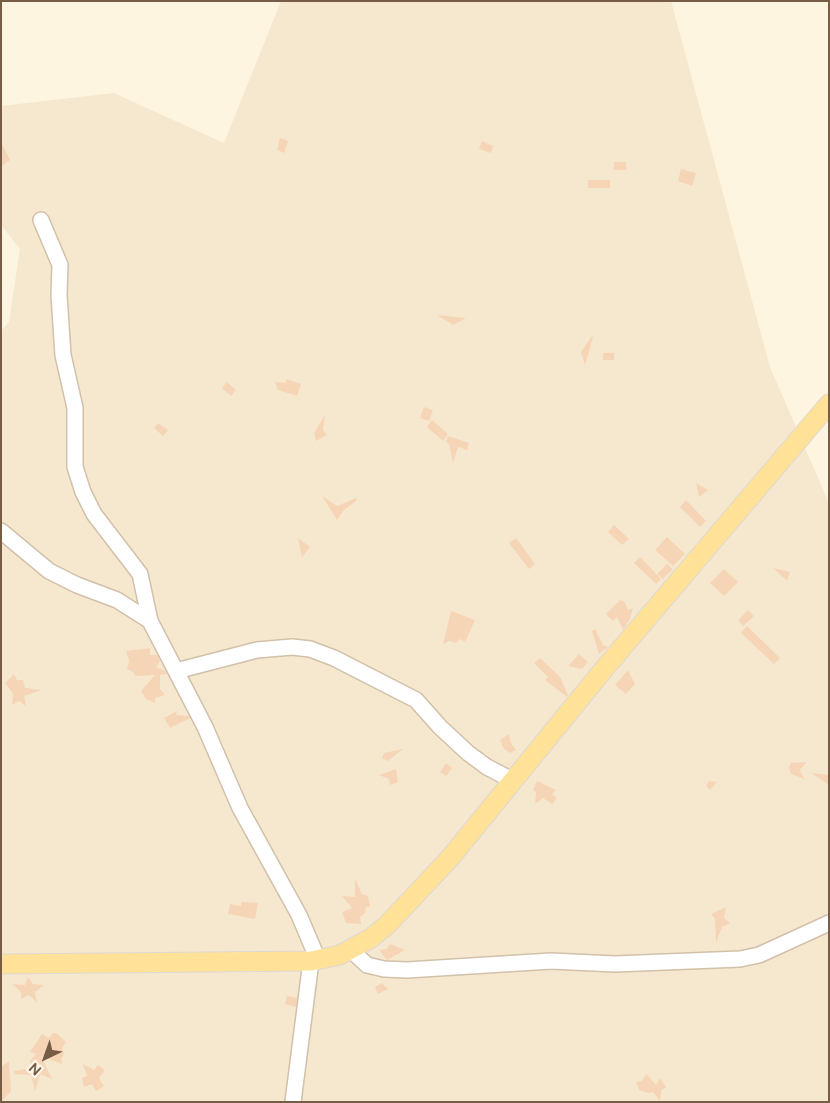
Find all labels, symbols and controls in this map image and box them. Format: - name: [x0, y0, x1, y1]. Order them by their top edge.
- north arrow: [20, 1033, 70, 1083]
- text: N: [26, 1060, 44, 1079]

